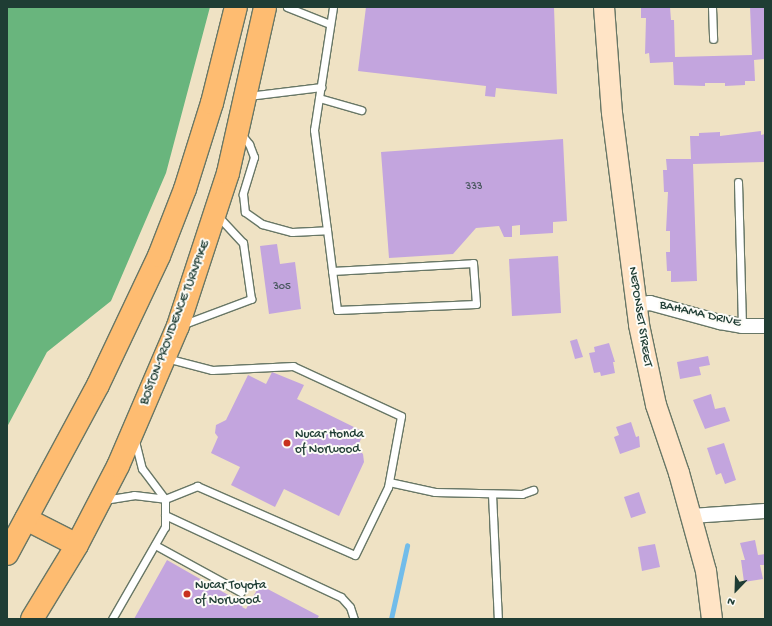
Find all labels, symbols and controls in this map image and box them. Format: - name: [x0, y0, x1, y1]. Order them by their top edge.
- house number: 333: [465, 180, 483, 194]
- street label: BOSTON-PROVIDENCE TURNPIKE: [137, 239, 215, 407]
- street label: NEPONSET STREET: [623, 266, 655, 368]
- house number: 305: [273, 280, 291, 294]
- street label: BAHAMA DRIVE: [658, 298, 742, 332]
- place label: Nucar Honda of Norwood: [295, 428, 364, 459]
- marker: Nucar Honda of Norwood: [282, 438, 292, 448]
- north arrow: [716, 570, 756, 610]
- place label: Nucar Toyota of Norwood: [195, 579, 266, 610]
- marker: Nucar Toyota of Norwood: [182, 589, 192, 599]
- text: N: [726, 594, 737, 608]

